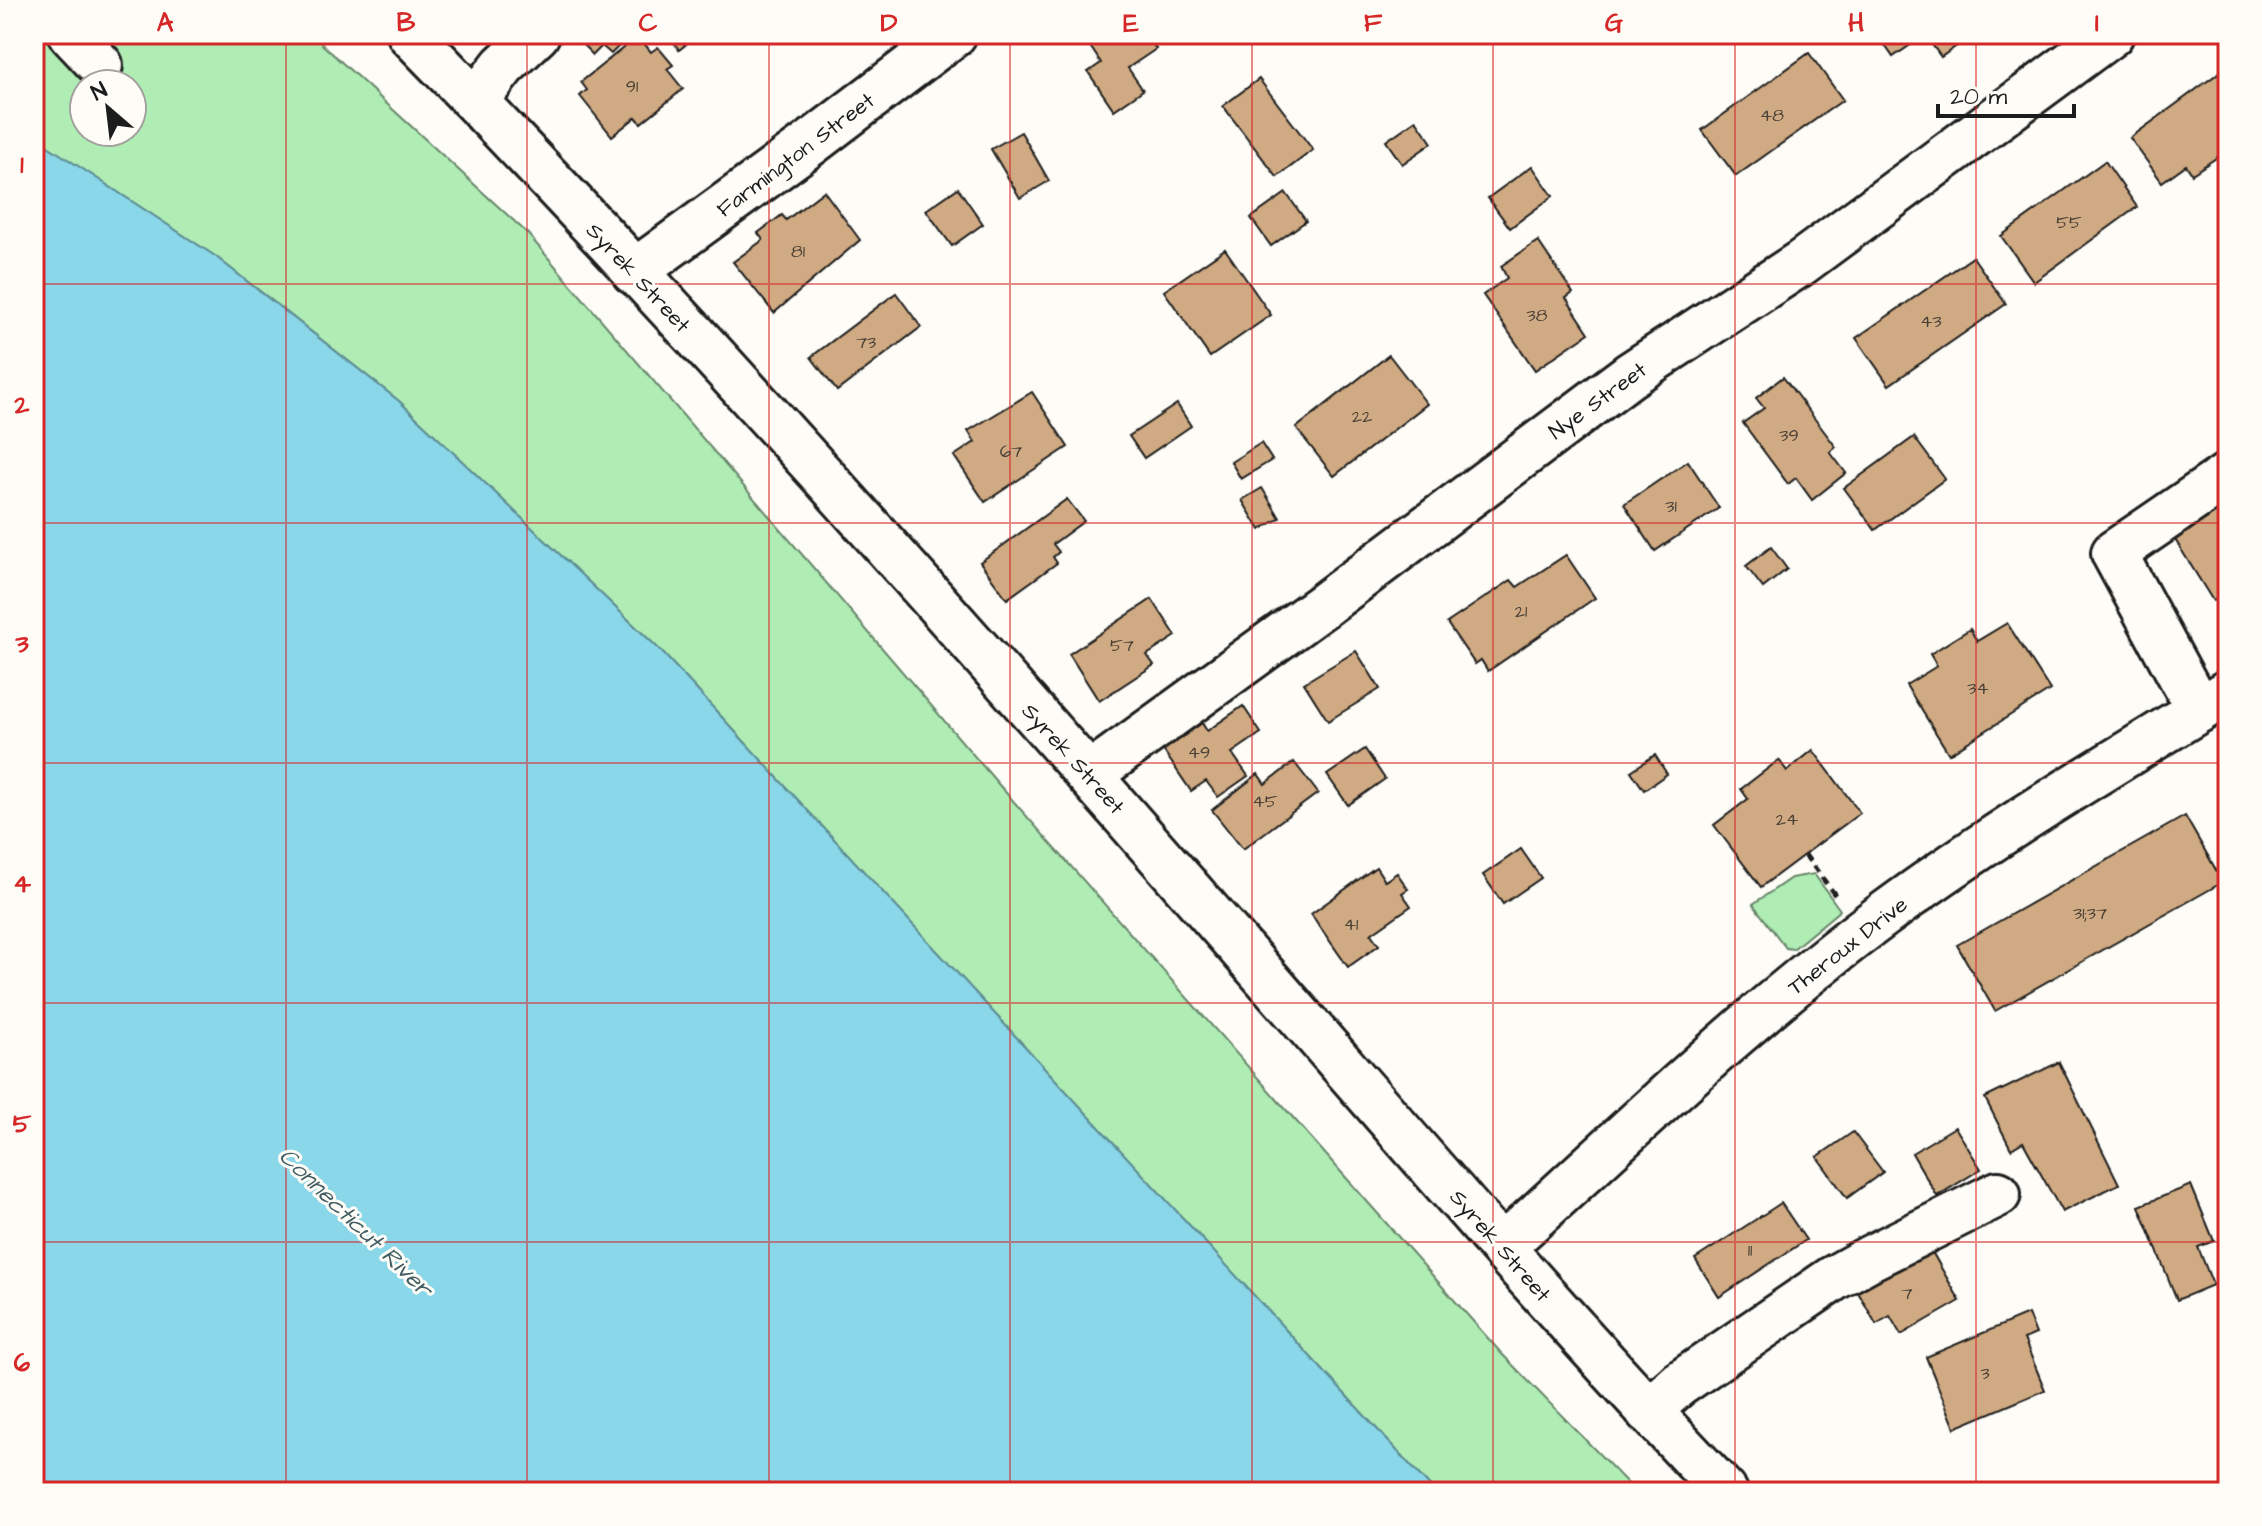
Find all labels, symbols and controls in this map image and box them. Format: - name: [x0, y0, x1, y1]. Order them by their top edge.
- text: A: [157, 5, 174, 41]
- text: B: [397, 5, 416, 41]
- text: C: [639, 5, 658, 41]
- text: D: [881, 5, 898, 41]
- text: E: [1123, 5, 1139, 41]
- text: F: [1364, 5, 1383, 41]
- text: G: [1605, 5, 1623, 41]
- text: H: [1848, 5, 1864, 41]
- text: I: [2095, 5, 2099, 41]
- north arrow: [68, 68, 148, 148]
- scale bar: [1938, 68, 2074, 118]
- house number: 91: [626, 74, 638, 99]
- text: N: [86, 75, 113, 109]
- text: 20 m: [1950, 80, 2007, 114]
- street label: Farmington Street: [711, 85, 882, 226]
- house number: 48: [1760, 103, 1784, 128]
- text: 1: [20, 147, 24, 183]
- house number: 55: [2056, 210, 2082, 235]
- street label: Syrek Street: [578, 216, 697, 341]
- house number: 81: [791, 239, 805, 264]
- house number: 38: [1527, 303, 1548, 328]
- house number: 43: [1920, 309, 1942, 334]
- house number: 73: [856, 330, 876, 355]
- street label: Nye Street: [1542, 355, 1654, 448]
- text: 2: [14, 387, 30, 423]
- house number: 22: [1352, 404, 1373, 429]
- house number: 39: [1779, 423, 1799, 448]
- house number: 67: [1000, 439, 1022, 464]
- house number: 31: [1665, 494, 1677, 519]
- house number: 21: [1515, 599, 1527, 624]
- text: 3: [14, 626, 29, 662]
- house number: 57: [1110, 633, 1134, 658]
- house number: 34: [1967, 676, 1989, 701]
- street label: Syrek Street: [1014, 696, 1131, 822]
- house number: 49: [1188, 740, 1210, 765]
- house number: 45: [1253, 789, 1278, 814]
- house number: 24: [1776, 807, 1798, 832]
- text: 4: [13, 866, 31, 902]
- street label: Theroux Drive: [1781, 889, 1914, 1003]
- house number: 31;37: [2073, 901, 2107, 926]
- house number: 41: [1344, 912, 1358, 937]
- text: 5: [13, 1106, 32, 1142]
- water label: Connecticut River: [271, 1140, 442, 1307]
- street label: Syrek Street: [1441, 1183, 1558, 1310]
- house number: 11: [1748, 1238, 1752, 1263]
- house number: 7: [1901, 1281, 1913, 1306]
- text: 6: [14, 1345, 31, 1381]
- house number: 3: [1980, 1361, 1990, 1386]

